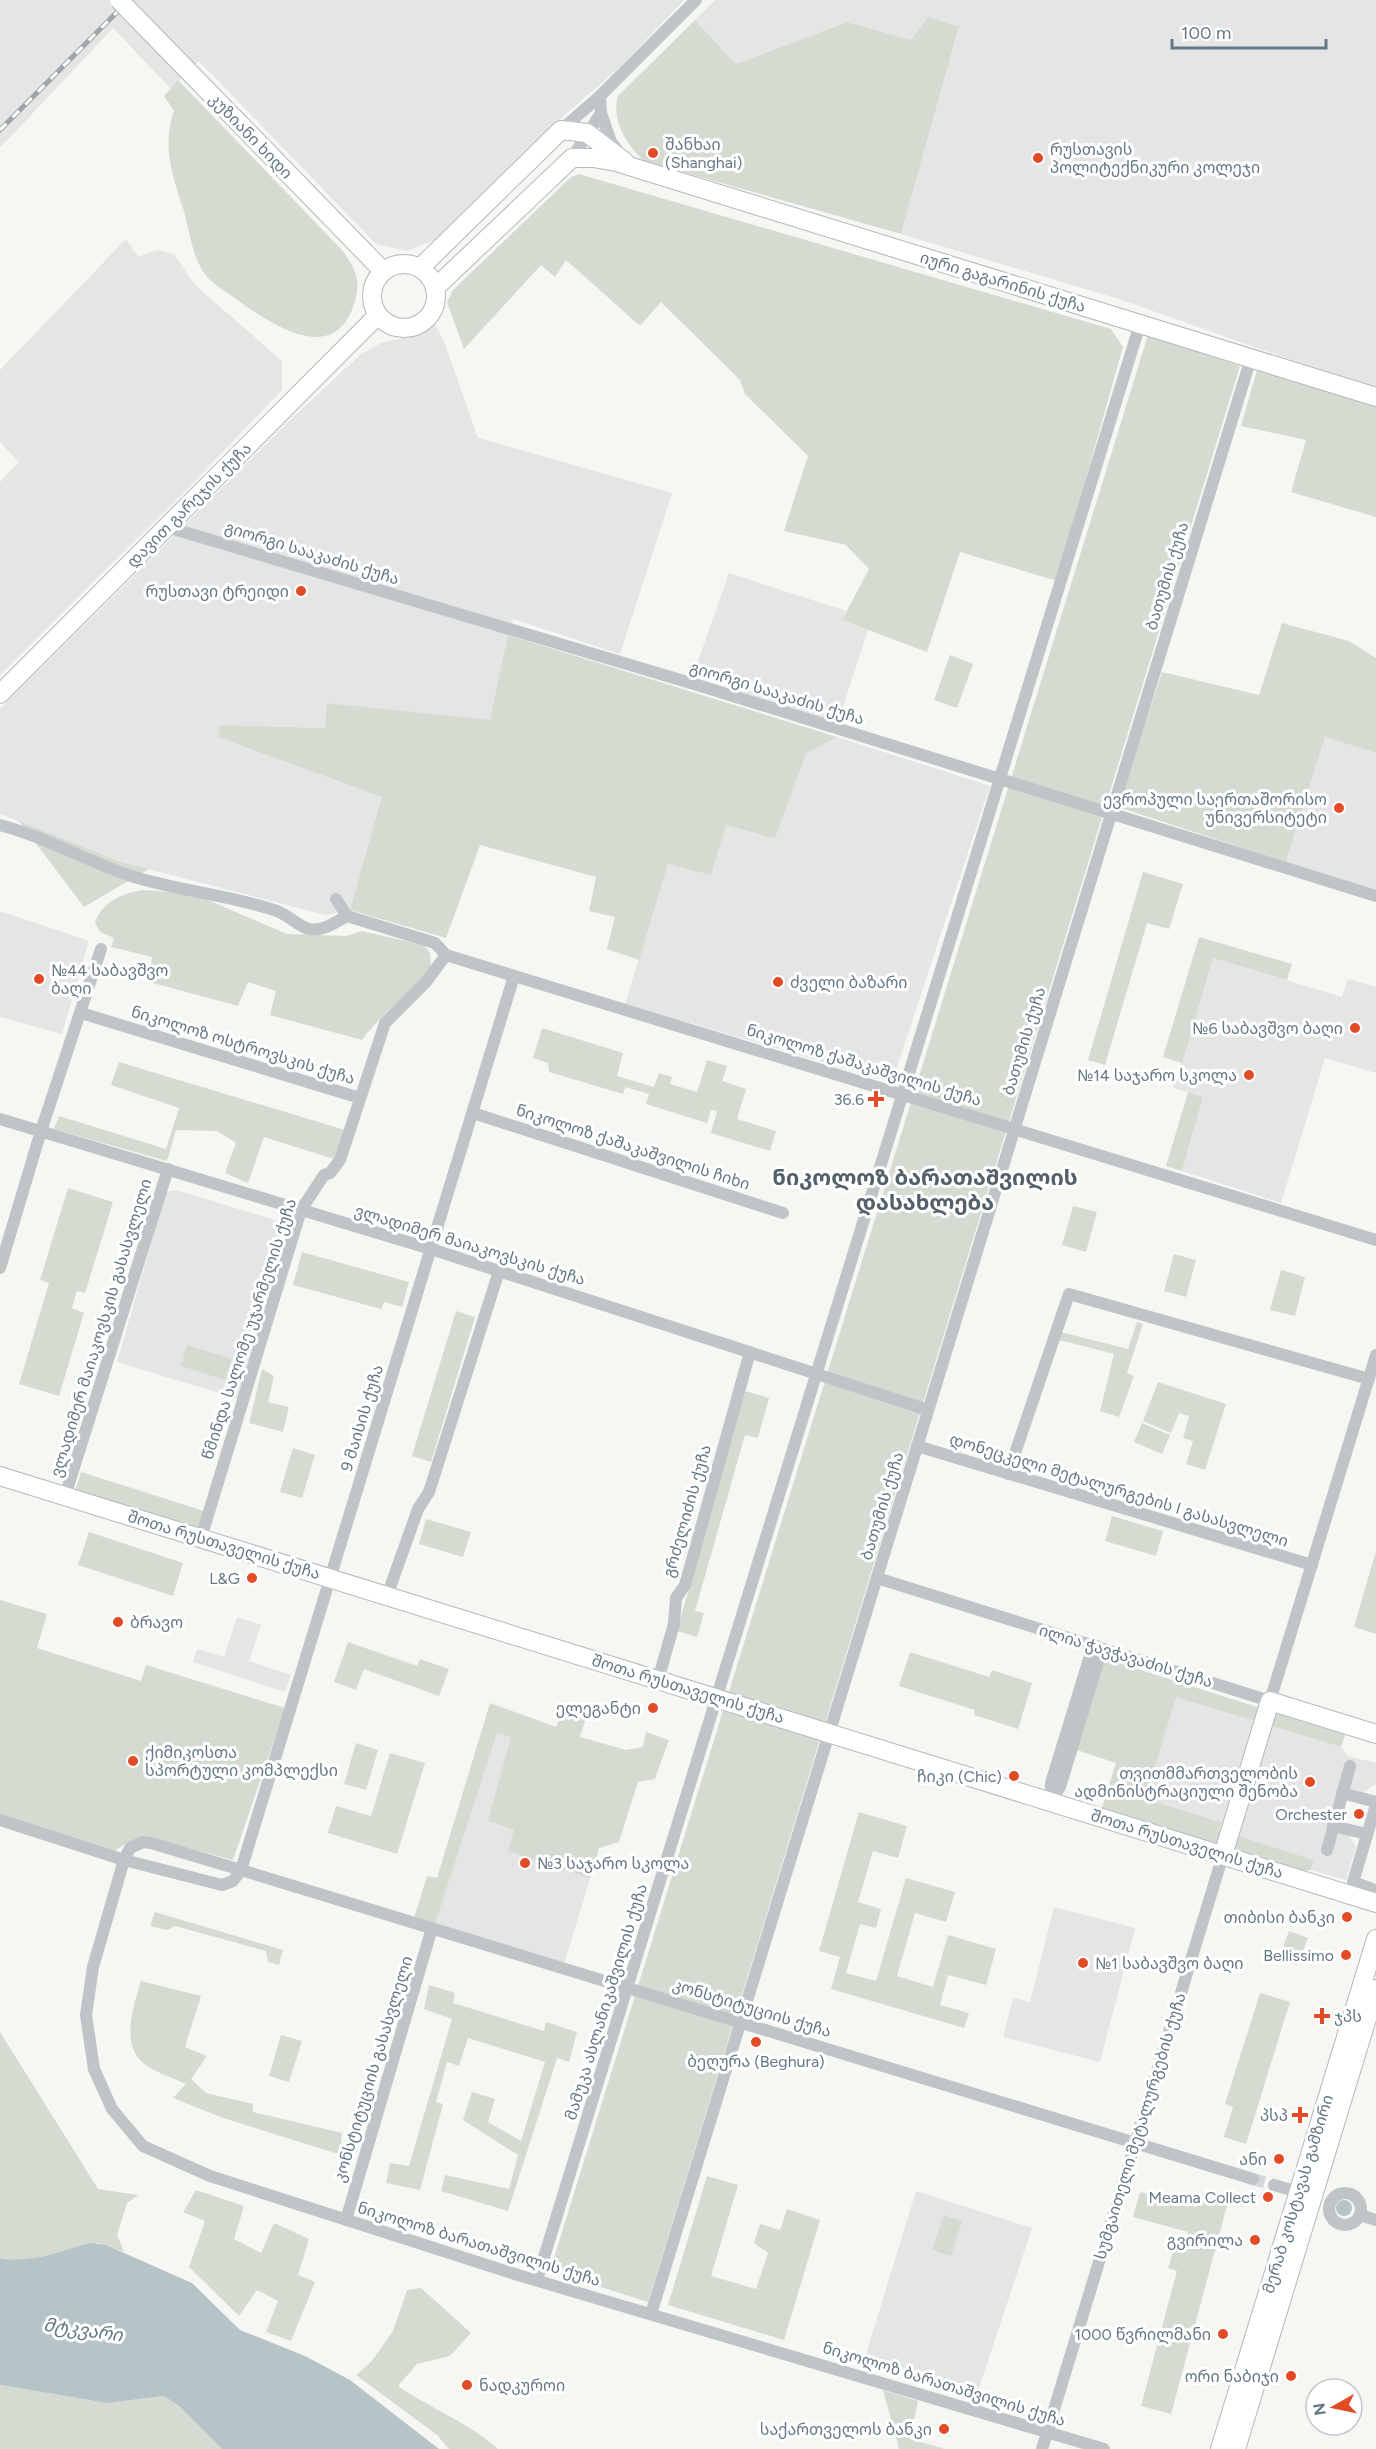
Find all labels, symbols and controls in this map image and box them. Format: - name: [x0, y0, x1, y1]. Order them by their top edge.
- scale bar: [1172, 12, 1326, 50]
- text: 100 m: [1181, 22, 1231, 44]
- street label: კუზიანი ხიდი: [205, 89, 297, 183]
- place label: შანხაი (Shanghai): [665, 135, 742, 172]
- place label: რუსთავის პოლიტექნიკური კოლეჯი: [1050, 140, 1260, 178]
- marker: შანხაი (Shanghai): [646, 146, 660, 160]
- marker: რუსთავის პოლიტექნიკური კოლეჯი: [1031, 151, 1045, 165]
- street label: იური გაგარინის ქუჩა: [918, 248, 1088, 316]
- street label: დავით გარეჯის ქუჩა: [123, 439, 256, 572]
- street label: გიორგი სააკაძის ქუჩა: [223, 517, 401, 589]
- street label: ბათუმის ქუჩა: [1142, 520, 1192, 632]
- place label: რუსთავი ტრეიდი: [145, 582, 289, 602]
- marker: რუსთავი ტრეიდი: [294, 584, 308, 598]
- street label: გიორგი სააკაძის ქუჩა: [688, 657, 866, 729]
- place label: ევროპული საერთაშორისო უნივერსიტეტი: [1103, 790, 1327, 827]
- marker: ევროპული საერთაშორისო უნივერსიტეტი: [1332, 801, 1346, 815]
- place label: №44 საბავშვო ბაღი: [51, 961, 168, 998]
- marker: №44 საბავშვო ბაღი: [32, 972, 46, 986]
- place label: ძველი ბაზარი: [790, 973, 908, 993]
- marker: ძველი ბაზარი: [771, 975, 785, 989]
- street label: ბათუმის ქუჩა: [999, 985, 1049, 1097]
- street label: ნიკოლოზ ოსტროვსკის ქუჩა: [128, 1002, 357, 1089]
- place label: №6 საბავშვო ბაღი: [1192, 1019, 1343, 1038]
- street label: ნიკოლოზ ქაშაკაშვილის ქუჩა: [744, 1020, 984, 1111]
- marker: №6 საბავშვო ბაღი: [1348, 1021, 1362, 1035]
- place label: №14 საჯარო სკოლა: [1077, 1066, 1237, 1086]
- marker: №14 საჯარო სკოლა: [1242, 1068, 1256, 1082]
- place label: 36.6: [834, 1090, 864, 1109]
- marker: 36.6: [869, 1092, 883, 1106]
- street label: ნიკოლოზ ქაშაკაშვილის ჩიხი: [513, 1100, 752, 1195]
- district label: ნიკოლოზ ბარათაშვილის დასახლება: [772, 1164, 1078, 1216]
- street label: ვლადიმერ მაიაკოვსკის გასასვლელი: [46, 1176, 157, 1480]
- street label: წმინდა სალომე უჯარმელის ქუჩა: [198, 1196, 301, 1462]
- street label: ვლადიმერ მაიაკოვსკის ქუჩა: [352, 1201, 588, 1290]
- street label: 9 მაისის ქუჩა: [337, 1362, 387, 1474]
- street label: დონეცკელი მეტალურგების I გასასვლელი: [947, 1429, 1291, 1552]
- street label: გრძელიძის ქუჩა: [659, 1442, 716, 1580]
- street label: ბათუმის ქუჩა: [857, 1450, 907, 1562]
- street label: შოთა რუსთაველის ქუჩა: [125, 1507, 322, 1584]
- place label: L&G: [209, 1569, 240, 1588]
- marker: L&G: [245, 1571, 259, 1585]
- place label: ბრავო: [130, 1613, 183, 1632]
- marker: ბრავო: [111, 1615, 125, 1629]
- street label: ილია ჭავჭავაძის ქუჩა: [1037, 1621, 1215, 1692]
- street label: შოთა რუსთაველის ქუჩა: [589, 1651, 786, 1728]
- place label: ელეგანტი: [556, 1699, 641, 1719]
- marker: ელეგანტი: [646, 1701, 660, 1715]
- place label: ქიმიკოსთა სპორტული კომპლექსი: [145, 1743, 338, 1781]
- marker: ქიმიკოსთა სპორტული კომპლექსი: [126, 1754, 140, 1768]
- place label: თვითმმართველობის ადმინისტრაციული შენობა: [1074, 1764, 1298, 1802]
- place label: ჩიკი (Chic): [917, 1767, 1002, 1786]
- marker: ჩიკი (Chic): [1007, 1769, 1021, 1783]
- marker: თვითმმართველობის ადმინისტრაციული შენობა: [1303, 1775, 1317, 1789]
- place label: Orchester: [1275, 1805, 1348, 1824]
- street label: შოთა რუსთაველის ქუჩა: [1088, 1806, 1285, 1883]
- marker: Orchester: [1352, 1807, 1366, 1821]
- place label: №3 საჯარო სკოლა: [537, 1854, 689, 1874]
- marker: №3 საჯარო სკოლა: [518, 1856, 532, 1870]
- street label: მამუკა ასლანიკაშვილის ქუჩა: [561, 1881, 652, 2123]
- place label: თიბისი ბანკი: [1224, 1908, 1335, 1927]
- marker: თიბისი ბანკი: [1340, 1910, 1354, 1924]
- place label: Bellissimo: [1263, 1946, 1334, 1965]
- marker: Bellissimo: [1339, 1948, 1353, 1962]
- street label: კონსტიტუციის გასასვლელი: [329, 1954, 417, 2185]
- place label: №1 საბავშვო ბაღი: [1095, 1954, 1243, 1973]
- marker: №1 საბავშვო ბაღი: [1076, 1956, 1090, 1970]
- street label: კონსტიტუციის ქუჩა: [670, 1975, 834, 2041]
- street label: სუმგაითელი მეტალურგების ქუჩა: [1090, 1990, 1191, 2262]
- place label: ჯპს: [1334, 2007, 1362, 2026]
- marker: ჯპს: [1315, 2009, 1329, 2023]
- marker: ბეღურა (Beghura): [749, 2035, 763, 2049]
- place label: ბეღურა (Beghura): [687, 2052, 825, 2071]
- street label: მერაბ კოსტავას გამზირი: [1259, 2092, 1337, 2296]
- place label: პსპ: [1260, 2106, 1288, 2125]
- marker: პსპ: [1293, 2108, 1307, 2122]
- place label: ანი: [1239, 2150, 1267, 2169]
- marker: ანი: [1272, 2152, 1286, 2166]
- place label: Meama Collect: [1149, 2188, 1256, 2207]
- marker: Meama Collect: [1261, 2190, 1275, 2204]
- street label: ნიკოლოზ ბარათაშვილის ქუჩა: [355, 2198, 603, 2291]
- place label: გვირილა: [1167, 2231, 1243, 2251]
- marker: გვირილა: [1248, 2233, 1262, 2247]
- water label: მტკვარი: [42, 2314, 125, 2347]
- place label: 1000 წვრილმანი: [1074, 2325, 1211, 2345]
- marker: 1000 წვრილმანი: [1216, 2327, 1230, 2341]
- street label: ნიკოლოზ ბარათაშვილის ქუჩა: [820, 2338, 1068, 2431]
- place label: ორი ნაბიჯი: [1185, 2367, 1279, 2386]
- marker: ორი ნაბიჯი: [1284, 2369, 1298, 2383]
- place label: ნადკუროი: [479, 2376, 565, 2396]
- north arrow: [1304, 2377, 1364, 2437]
- marker: ნადკუროი: [460, 2378, 474, 2392]
- text: N: [1309, 2402, 1330, 2417]
- place label: საქართველოს ბანკი: [760, 2420, 932, 2440]
- marker: საქართველოს ბანკი: [937, 2422, 951, 2436]

